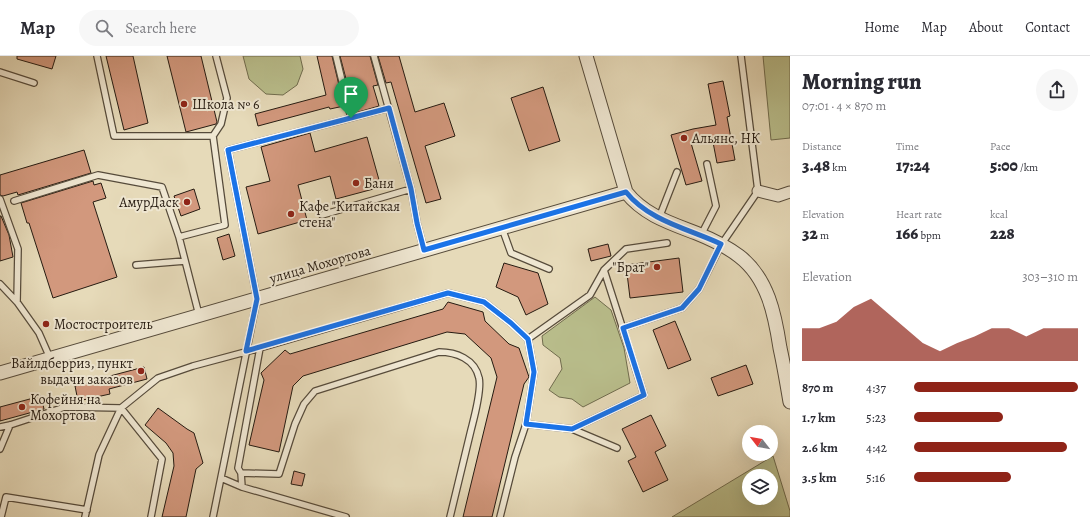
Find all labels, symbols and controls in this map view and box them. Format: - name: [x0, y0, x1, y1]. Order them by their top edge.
- search box: [79, 10, 359, 46]
- text: Map: [20, 15, 55, 41]
- icon: search: [93, 17, 115, 39]
- text: Search here: [125, 18, 197, 38]
- text: Home: [864, 18, 899, 37]
- text: Map: [921, 18, 947, 37]
- text: About: [969, 18, 1003, 37]
- text: Contact: [1025, 18, 1070, 37]
- text: Morning run: [802, 67, 922, 97]
- button: share: [1036, 69, 1078, 111]
- pin: [334, 77, 368, 118]
- icon: arrive: [340, 83, 362, 105]
- place label: Школа № 6: [192, 95, 260, 114]
- text: 07:01 · 4 × 870 m: [802, 97, 886, 114]
- marker: Школа № 6: [179, 99, 189, 109]
- place label: Альянс, НК: [691, 129, 760, 148]
- marker: Альянс, НК: [679, 133, 689, 143]
- text: Distance: [802, 139, 841, 154]
- text: Time: [896, 139, 919, 154]
- text: Pace: [990, 139, 1010, 154]
- text: 3.48: [802, 154, 830, 177]
- text: 17:24: [896, 154, 930, 177]
- text: 5:00: [990, 154, 1018, 177]
- text: km: [830, 160, 847, 175]
- text: /km: [1018, 160, 1038, 175]
- place label: Баня: [364, 174, 394, 193]
- marker: Баня: [351, 178, 361, 188]
- place label: АмурДаск: [118, 193, 179, 212]
- marker: АмурДаск: [182, 197, 192, 207]
- place label: Кафе "Китайская стена": [299, 197, 400, 232]
- text: Elevation: [802, 207, 844, 222]
- text: Heart rate: [896, 207, 942, 222]
- text: kcal: [990, 207, 1008, 222]
- marker: Кафе "Китайская стена": [286, 209, 296, 219]
- text: 32: [802, 222, 818, 245]
- text: 166: [896, 222, 918, 245]
- text: 228: [990, 222, 1015, 245]
- text: m: [818, 228, 829, 243]
- text: bpm: [918, 228, 941, 243]
- street label: улица Мохортова: [266, 241, 373, 288]
- place label: "Брат": [612, 258, 649, 277]
- marker: "Брат": [652, 262, 662, 272]
- text: Elevation: [802, 268, 852, 285]
- text: 303–310 m: [1022, 268, 1078, 285]
- place label: Мостостроитель: [54, 315, 153, 334]
- marker: Мостостроитель: [41, 319, 51, 329]
- place label: Вайлдберриз, пункт выдачи заказов: [11, 354, 133, 389]
- marker: Вайлдберриз, пункт выдачи заказов: [136, 366, 146, 376]
- text: 870 m: [802, 379, 834, 396]
- text: 4:37: [866, 379, 886, 396]
- place label: Кофейня на Мохортова: [30, 390, 102, 425]
- marker: Кофейня на Мохортова: [17, 402, 27, 412]
- text: 1.7 km: [802, 409, 836, 426]
- text: 5:23: [866, 409, 886, 426]
- north arrow: [742, 425, 778, 461]
- map controls: [742, 425, 778, 505]
- text: 2.6 km: [802, 439, 838, 456]
- text: 4:42: [866, 439, 887, 456]
- button: layers: [742, 469, 778, 505]
- text: 3.5 km: [802, 469, 837, 486]
- text: 5:16: [866, 469, 885, 486]

